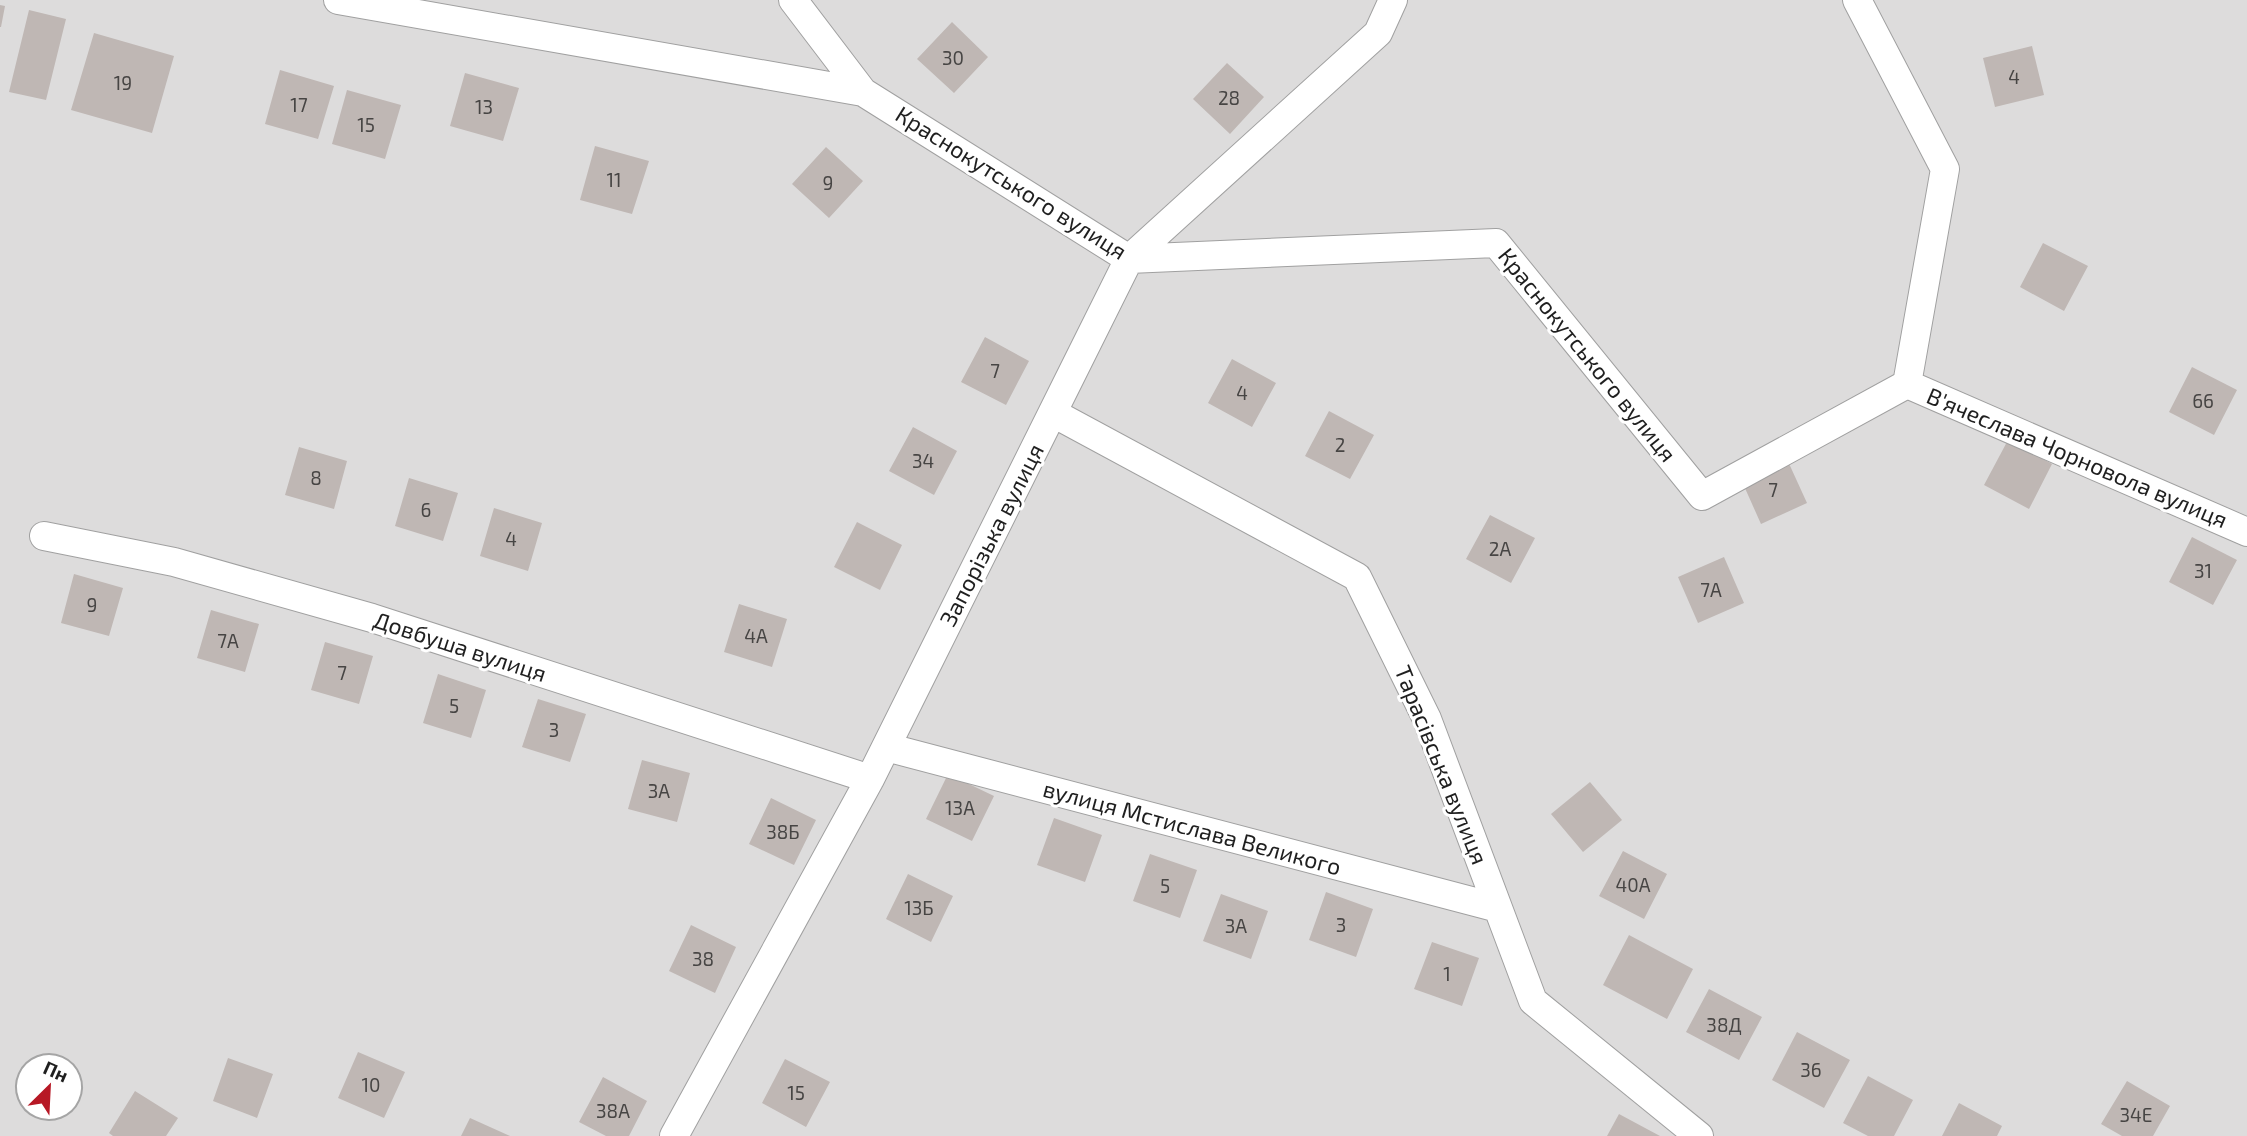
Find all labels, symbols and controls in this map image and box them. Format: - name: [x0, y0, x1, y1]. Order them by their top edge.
- house number: 30: [942, 46, 964, 69]
- house number: 4: [2008, 65, 2020, 88]
- house number: 19: [114, 71, 132, 94]
- house number: 28: [1218, 86, 1240, 109]
- house number: 17: [290, 93, 308, 116]
- house number: 13: [475, 95, 493, 118]
- street label: Краснокутського вулиця: [890, 99, 1132, 266]
- house number: 15: [357, 113, 375, 136]
- house number: 11: [606, 168, 622, 191]
- house number: 9: [823, 171, 833, 194]
- street label: Краснокутського вулиця: [1492, 242, 1683, 468]
- house number: 7: [990, 359, 1000, 382]
- house number: 4: [1236, 381, 1248, 404]
- street label: В'ячеслава Чорновола вулиця: [1922, 381, 2232, 534]
- house number: 66: [2192, 389, 2214, 412]
- house number: 2: [1335, 433, 1345, 456]
- street label: Запорізька вулиця: [933, 439, 1050, 631]
- house number: 34: [912, 449, 934, 472]
- house number: 8: [310, 466, 322, 489]
- house number: 7: [1768, 478, 1778, 501]
- house number: 6: [421, 498, 431, 521]
- house number: 4: [505, 527, 517, 550]
- house number: 2А: [1489, 537, 1511, 560]
- house number: 31: [2194, 559, 2212, 582]
- house number: 7А: [1700, 578, 1722, 601]
- house number: 9: [87, 593, 97, 616]
- street label: Довбуша вулиця: [370, 605, 550, 688]
- house number: 4А: [744, 624, 768, 647]
- house number: 7А: [217, 629, 239, 652]
- house number: 7: [337, 661, 347, 684]
- street label: Тарасівська вулиця: [1388, 661, 1495, 869]
- house number: 5: [449, 694, 459, 717]
- house number: 3: [549, 718, 559, 741]
- street label: вулиця Мстислава Великого: [1040, 774, 1344, 881]
- house number: 3А: [648, 779, 670, 802]
- house number: 13А: [945, 796, 975, 819]
- house number: 38Б: [766, 820, 800, 843]
- house number: 40А: [1616, 873, 1651, 896]
- house number: 5: [1160, 874, 1170, 897]
- house number: 13Б: [904, 896, 934, 919]
- house number: 3: [1336, 913, 1346, 936]
- house number: 3А: [1225, 914, 1247, 937]
- house number: 38: [692, 947, 714, 970]
- house number: 1: [1443, 962, 1451, 985]
- house number: 38Д: [1706, 1013, 1742, 1036]
- north arrow: [14, 1052, 84, 1122]
- text: Пн: [40, 1055, 72, 1087]
- house number: 36: [1800, 1058, 1822, 1081]
- house number: 10: [361, 1073, 381, 1096]
- house number: 15: [787, 1081, 805, 1104]
- house number: 38А: [596, 1099, 630, 1122]
- house number: 34Е: [2120, 1103, 2152, 1126]

